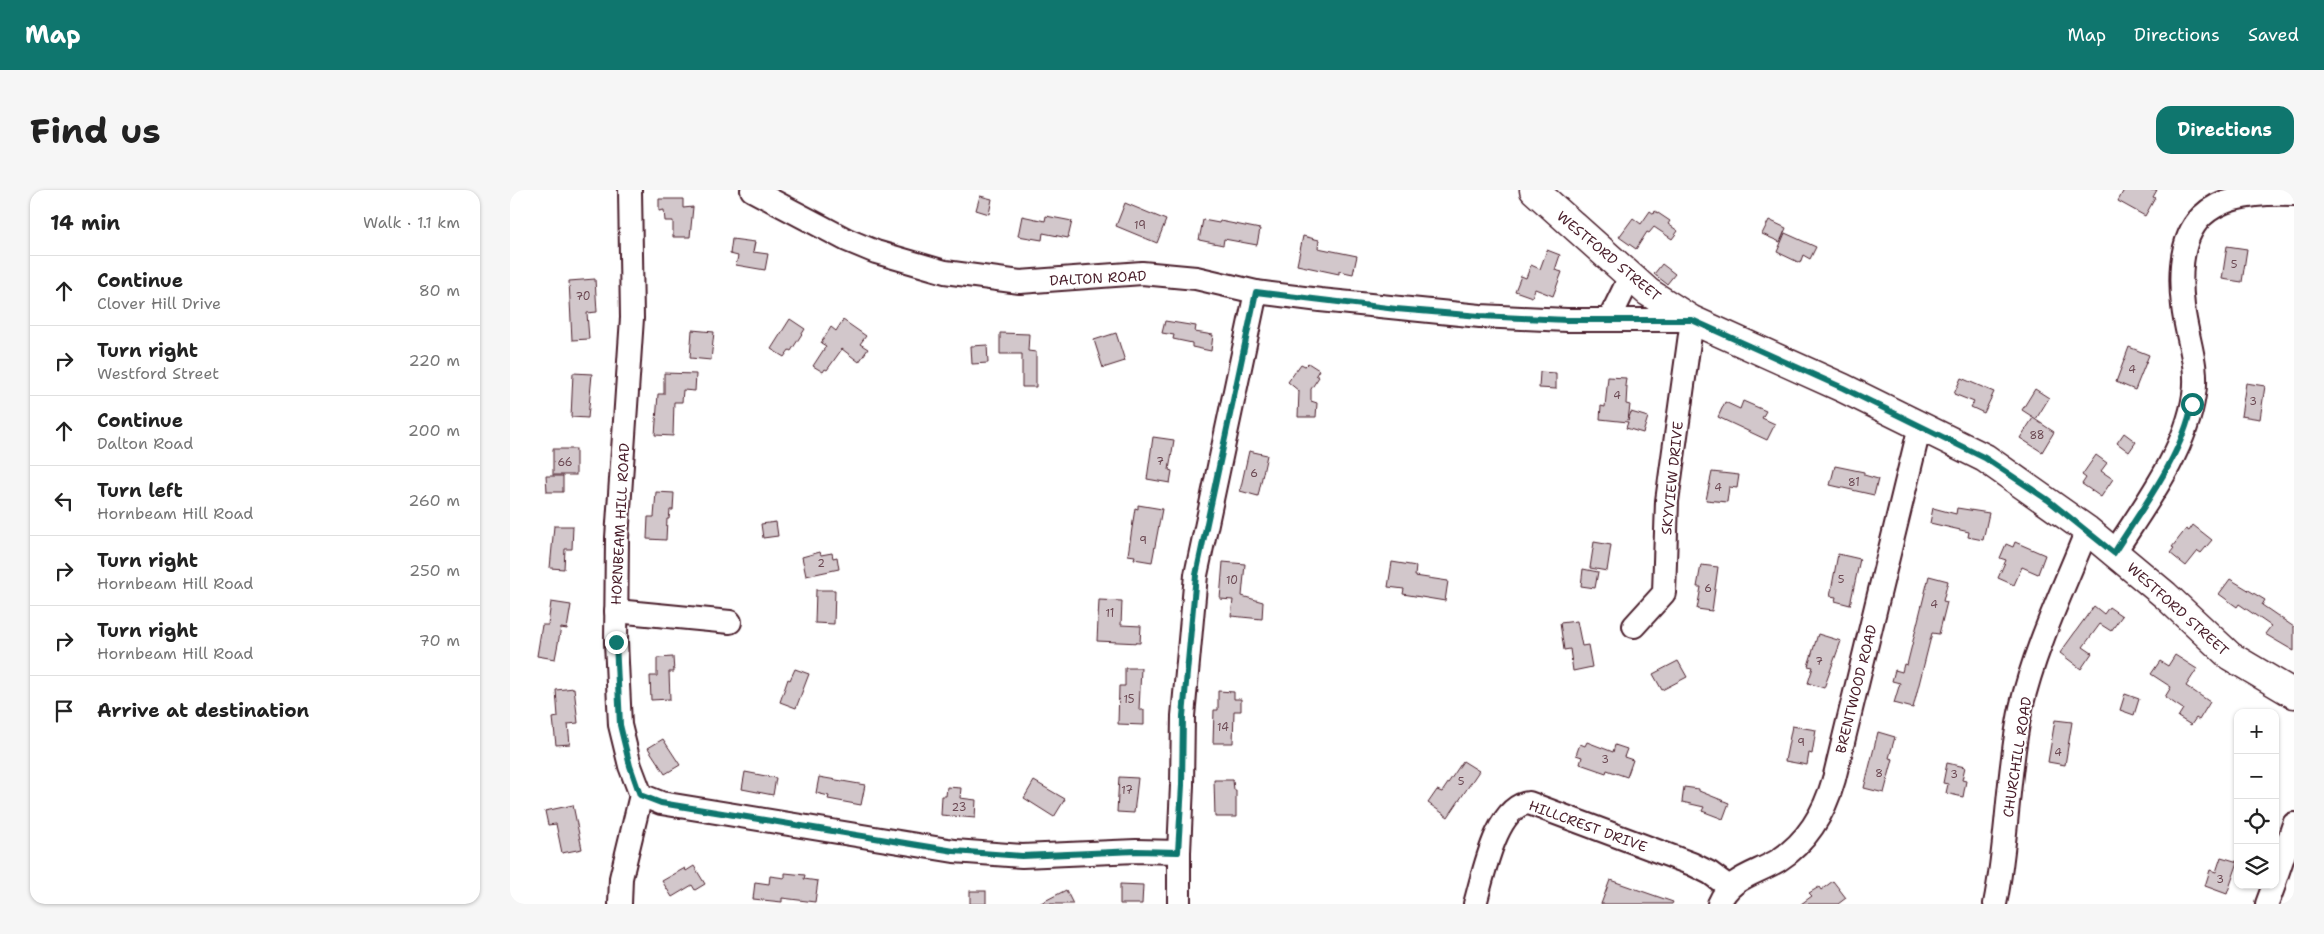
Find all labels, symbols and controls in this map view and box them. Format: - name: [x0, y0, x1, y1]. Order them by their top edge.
- text: Map: [25, 19, 81, 51]
- text: Map: [2068, 23, 2106, 47]
- text: Directions: [2134, 23, 2220, 47]
- text: Saved: [2248, 23, 2299, 47]
- button: Directions: [2156, 106, 2294, 154]
- text: Find us: [30, 107, 161, 154]
- street label: WESTFORD STREET: [1553, 207, 1665, 305]
- text: 14 min: [50, 209, 120, 237]
- text: Walk · 1.1 km: [363, 212, 460, 233]
- house number: 19: [1134, 218, 1146, 233]
- house number: 5: [2231, 257, 2238, 272]
- street label: DALTON ROAD: [1049, 266, 1147, 290]
- text: Continue: [97, 268, 183, 293]
- icon: ahead: [50, 277, 78, 305]
- text: 80 m: [419, 280, 460, 301]
- house number: 70: [575, 289, 591, 304]
- text: Clover Hill Drive: [97, 293, 221, 314]
- text: Turn right: [97, 338, 198, 363]
- icon: right: [50, 347, 78, 375]
- text: 220 m: [408, 350, 460, 371]
- house number: 4: [2128, 362, 2136, 377]
- text: Westford Street: [97, 363, 219, 384]
- house number: 4: [1613, 388, 1621, 403]
- route start: [2181, 393, 2204, 416]
- house number: 3: [2249, 394, 2257, 409]
- text: Continue: [97, 408, 183, 433]
- icon: ahead: [50, 417, 78, 445]
- text: 200 m: [408, 420, 460, 441]
- street label: SKYVIEW DRIVE: [1657, 420, 1687, 536]
- house number: 88: [2029, 428, 2045, 443]
- text: Dalton Road: [97, 433, 193, 454]
- street label: HORNBEAM HILL ROAD: [607, 443, 633, 605]
- house number: 7: [1156, 454, 1164, 469]
- house number: 66: [557, 455, 573, 470]
- house number: 6: [1250, 466, 1258, 481]
- house number: 81: [1848, 475, 1860, 490]
- text: Turn left: [97, 478, 183, 503]
- house number: 4: [1714, 480, 1722, 495]
- icon: left: [50, 487, 78, 515]
- text: 260 m: [408, 490, 460, 511]
- text: Hornbeam Hill Road: [97, 503, 254, 524]
- house number: 9: [1139, 533, 1147, 548]
- text: Turn right: [97, 548, 198, 573]
- house number: 2: [817, 556, 825, 571]
- icon: right: [50, 557, 78, 585]
- street label: WESTFORD STREET: [2123, 559, 2233, 660]
- text: 250 m: [409, 560, 460, 581]
- house number: 5: [1838, 572, 1845, 587]
- text: Hornbeam Hill Road: [97, 573, 254, 594]
- house number: 10: [1226, 573, 1238, 588]
- house number: 6: [1704, 581, 1712, 596]
- house number: 4: [1930, 597, 1938, 612]
- house number: 11: [1106, 606, 1114, 621]
- text: Turn right: [97, 618, 198, 643]
- street label: BRENTWOOD ROAD: [1831, 623, 1881, 755]
- icon: right: [50, 627, 78, 655]
- text: 70 m: [419, 630, 460, 651]
- route end: [605, 631, 628, 654]
- text: Hornbeam Hill Road: [97, 643, 254, 664]
- house number: 7: [1815, 654, 1823, 669]
- house number: 15: [1123, 692, 1135, 707]
- street label: CHURCHILL ROAD: [1999, 695, 2035, 819]
- icon: arrive: [50, 697, 78, 725]
- text: Arrive at destination: [97, 698, 309, 723]
- map controls: [2234, 709, 2279, 889]
- button: +: [2234, 709, 2279, 754]
- house number: 14: [1217, 720, 1229, 735]
- house number: 9: [1797, 735, 1805, 750]
- house number: 4: [2054, 745, 2062, 760]
- house number: 3: [1601, 752, 1609, 767]
- button: −: [2234, 754, 2279, 799]
- house number: 8: [1875, 766, 1883, 781]
- house number: 3: [1950, 767, 1958, 782]
- house number: 5: [1458, 774, 1465, 789]
- house number: 17: [1121, 783, 1133, 798]
- street label: HILLCREST DRIVE: [1526, 796, 1650, 856]
- button: locate: [2234, 799, 2279, 844]
- house number: 23: [952, 800, 966, 815]
- button: layers: [2234, 844, 2279, 889]
- house number: 3: [2216, 872, 2224, 887]

